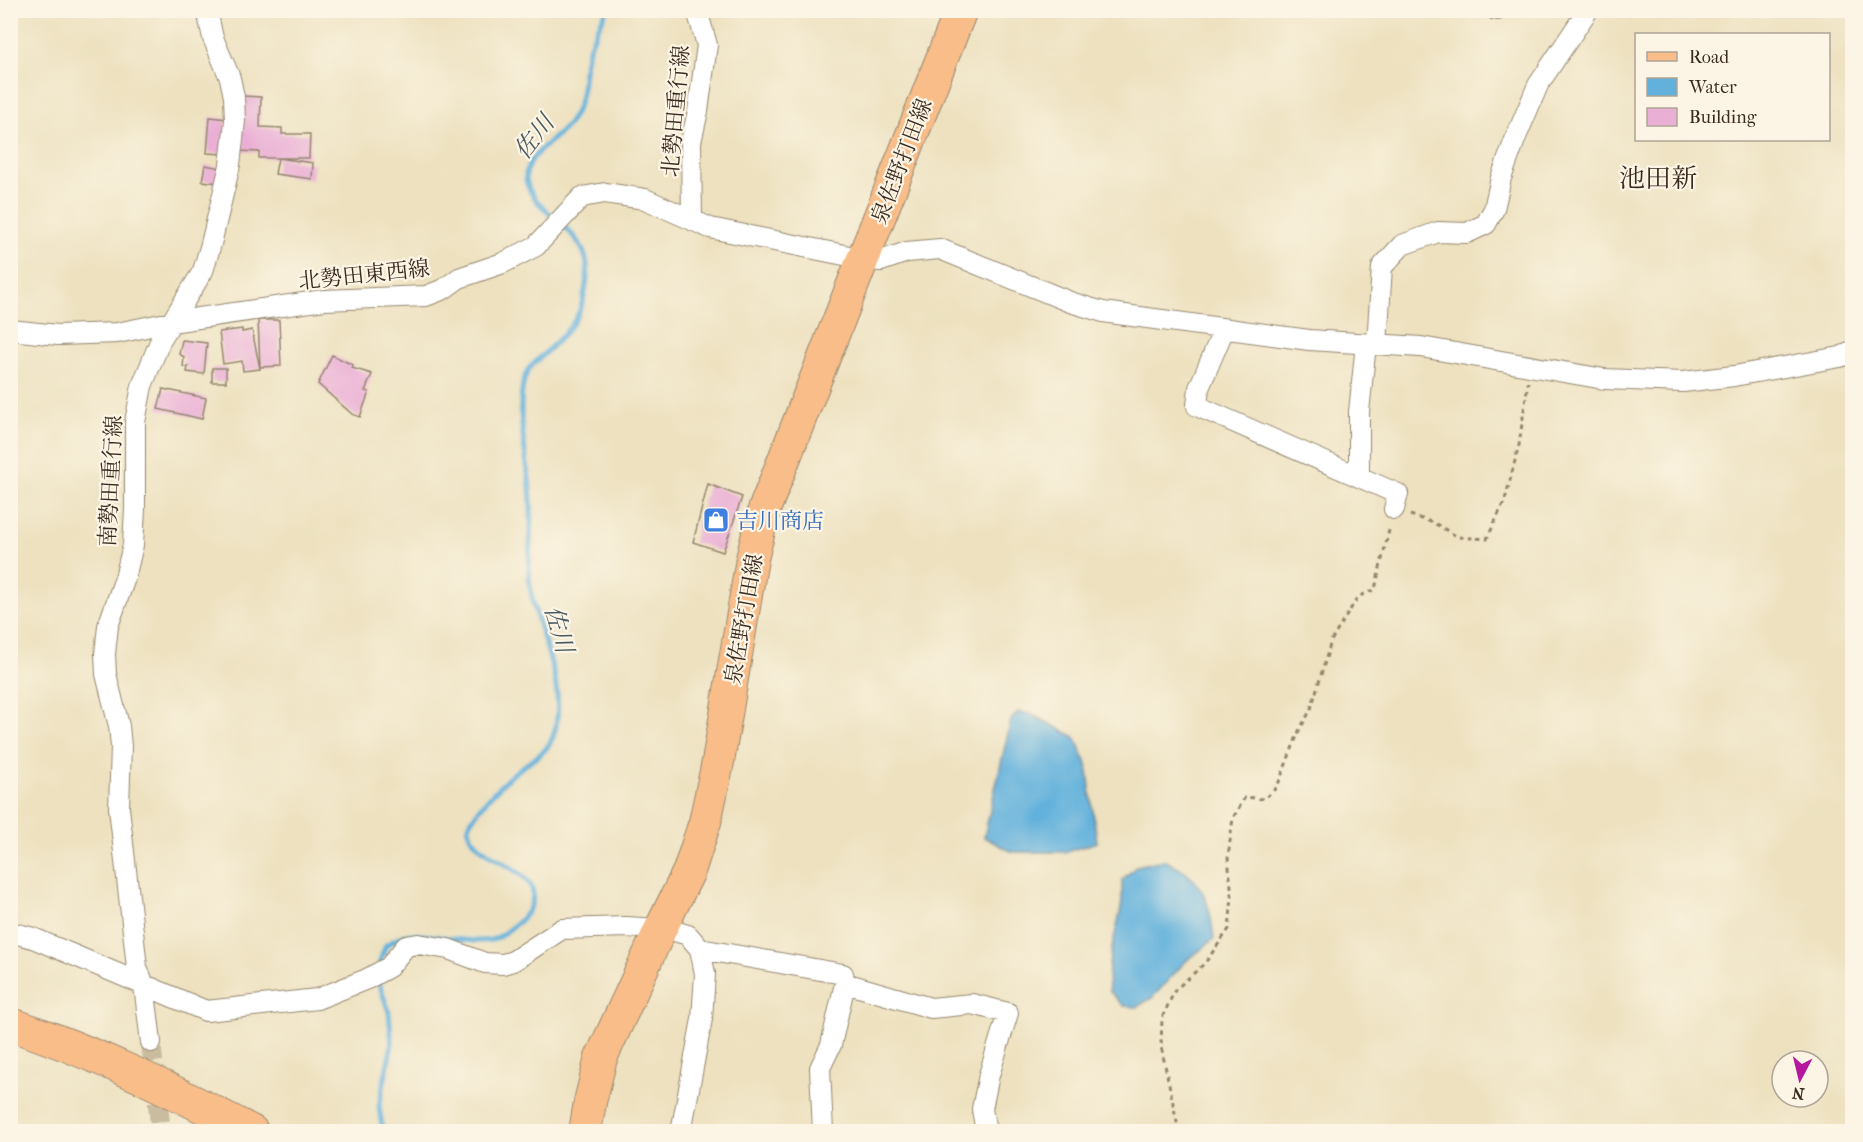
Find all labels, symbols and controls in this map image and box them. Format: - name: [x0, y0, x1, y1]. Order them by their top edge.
- legend: [1635, 33, 1830, 141]
- street label: 北勢田重行線: [657, 44, 695, 178]
- text: Road: [1689, 47, 1729, 68]
- text: Water: [1688, 77, 1737, 98]
- street label: 泉佐野打田線: [866, 95, 938, 228]
- water label: 佐川: [508, 107, 562, 165]
- text: Building: [1689, 107, 1757, 128]
- district label: 池田新: [1619, 163, 1697, 194]
- street label: 北勢田東西線: [297, 255, 431, 295]
- street label: 南勢田重行線: [95, 414, 127, 548]
- shop icon: 吉川商店: [701, 505, 731, 535]
- place label: 吉川商店: [736, 508, 824, 534]
- street label: 泉佐野打田線: [720, 552, 768, 686]
- water label: 佐川: [539, 602, 580, 659]
- north arrow: [1770, 1049, 1830, 1109]
- text: N: [1790, 1083, 1805, 1104]

